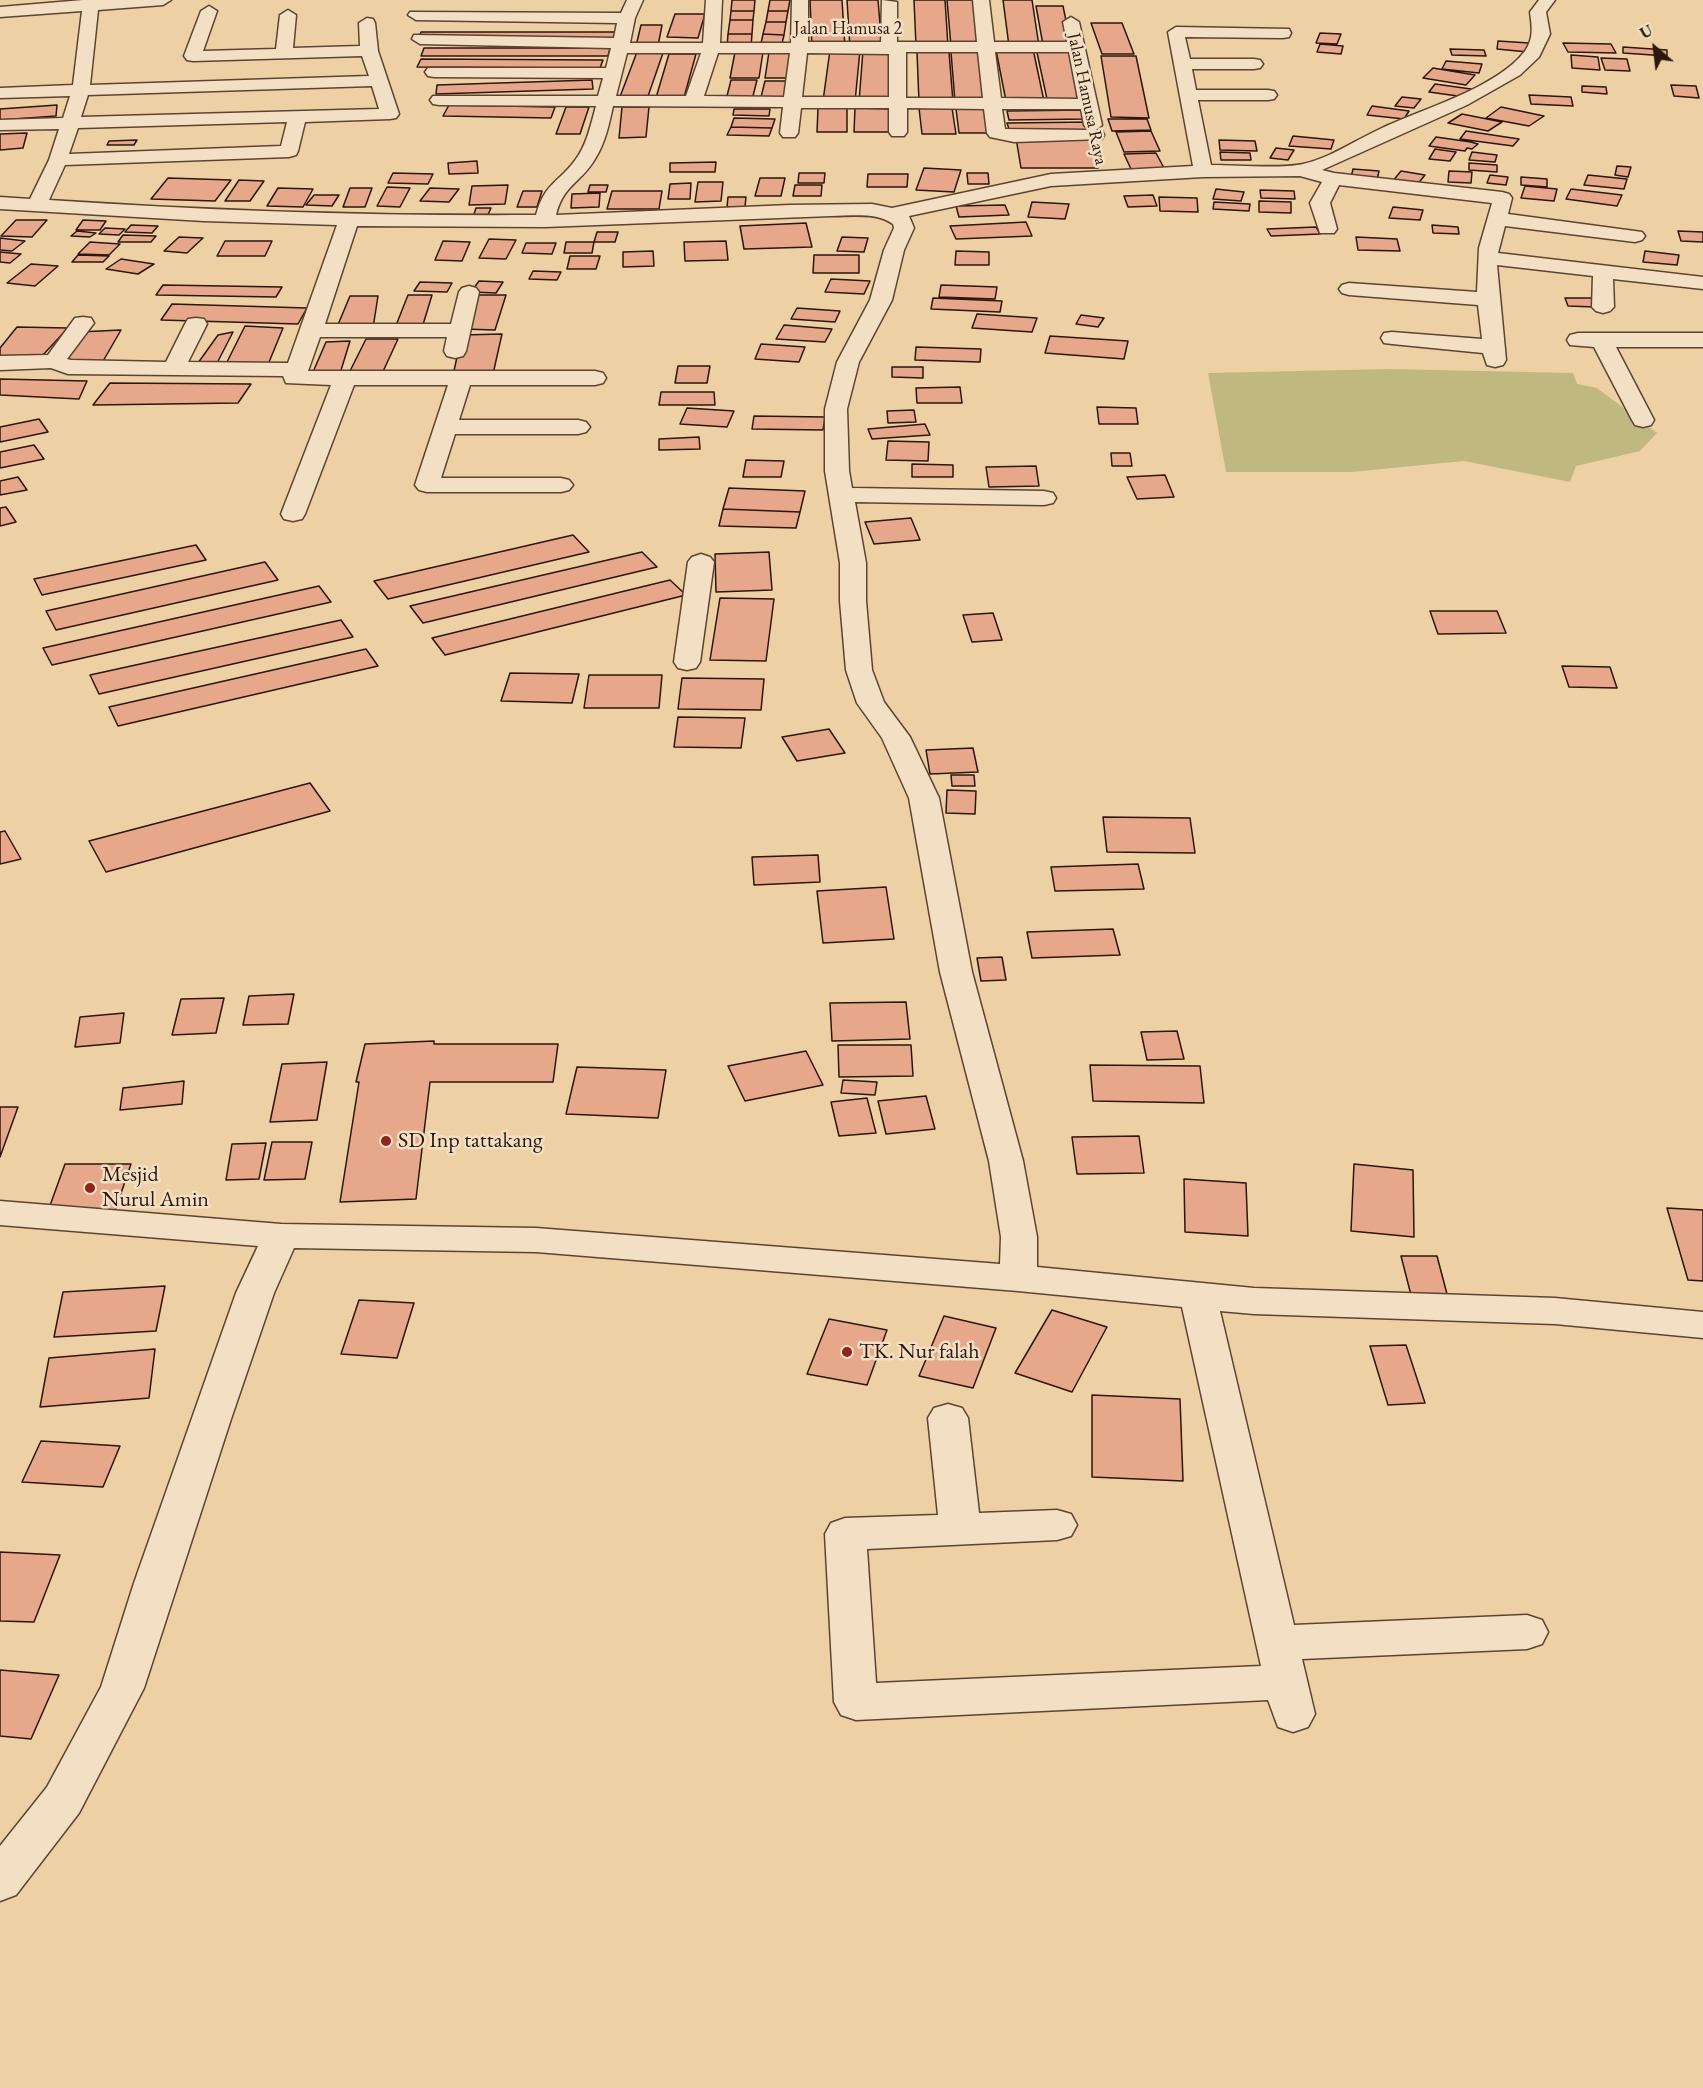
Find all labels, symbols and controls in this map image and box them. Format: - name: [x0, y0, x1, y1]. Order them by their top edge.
- street label: Jalan Hamusa 2: [794, 18, 902, 40]
- north arrow: [1625, 18, 1685, 78]
- text: U: [1636, 20, 1657, 44]
- street label: Jalan Hamusa Raya: [1062, 31, 1112, 167]
- place label: SD Inp tattakang: [398, 1128, 543, 1154]
- marker: SD Inp tattakang: [379, 1134, 393, 1148]
- place label: Mesjid Nurul Amin: [102, 1162, 209, 1214]
- marker: Mesjid Nurul Amin: [83, 1181, 97, 1195]
- place label: TK. Nur falah: [859, 1339, 980, 1365]
- marker: TK. Nur falah: [840, 1345, 854, 1359]

